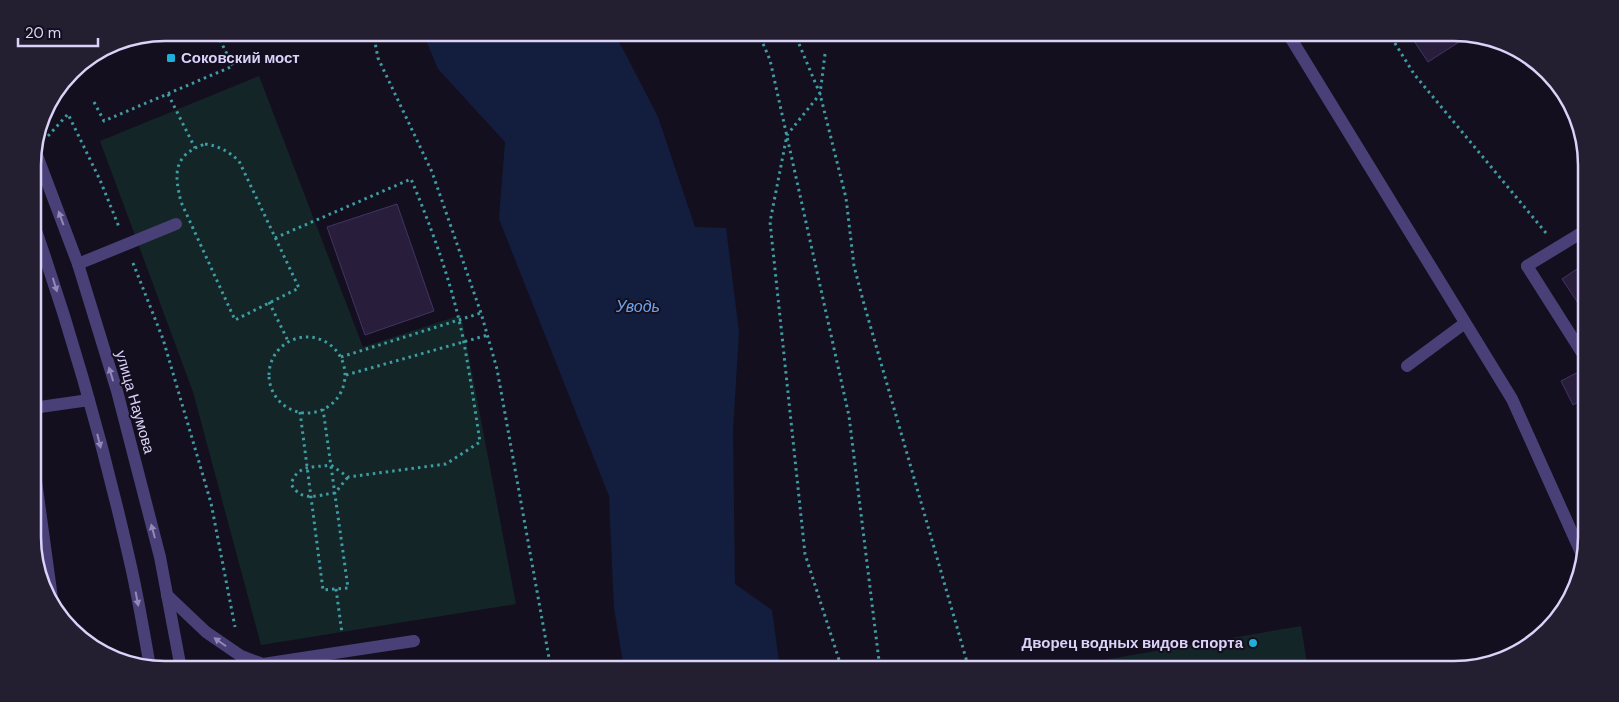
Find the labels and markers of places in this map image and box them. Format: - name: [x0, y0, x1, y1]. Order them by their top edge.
- place label: Соковский мост: [181, 48, 300, 68]
- marker: Соковский мост: [165, 52, 177, 64]
- place label: Дворец водных видов спорта: [1022, 633, 1244, 653]
- marker: Дворец водных видов спорта: [1247, 637, 1259, 649]

